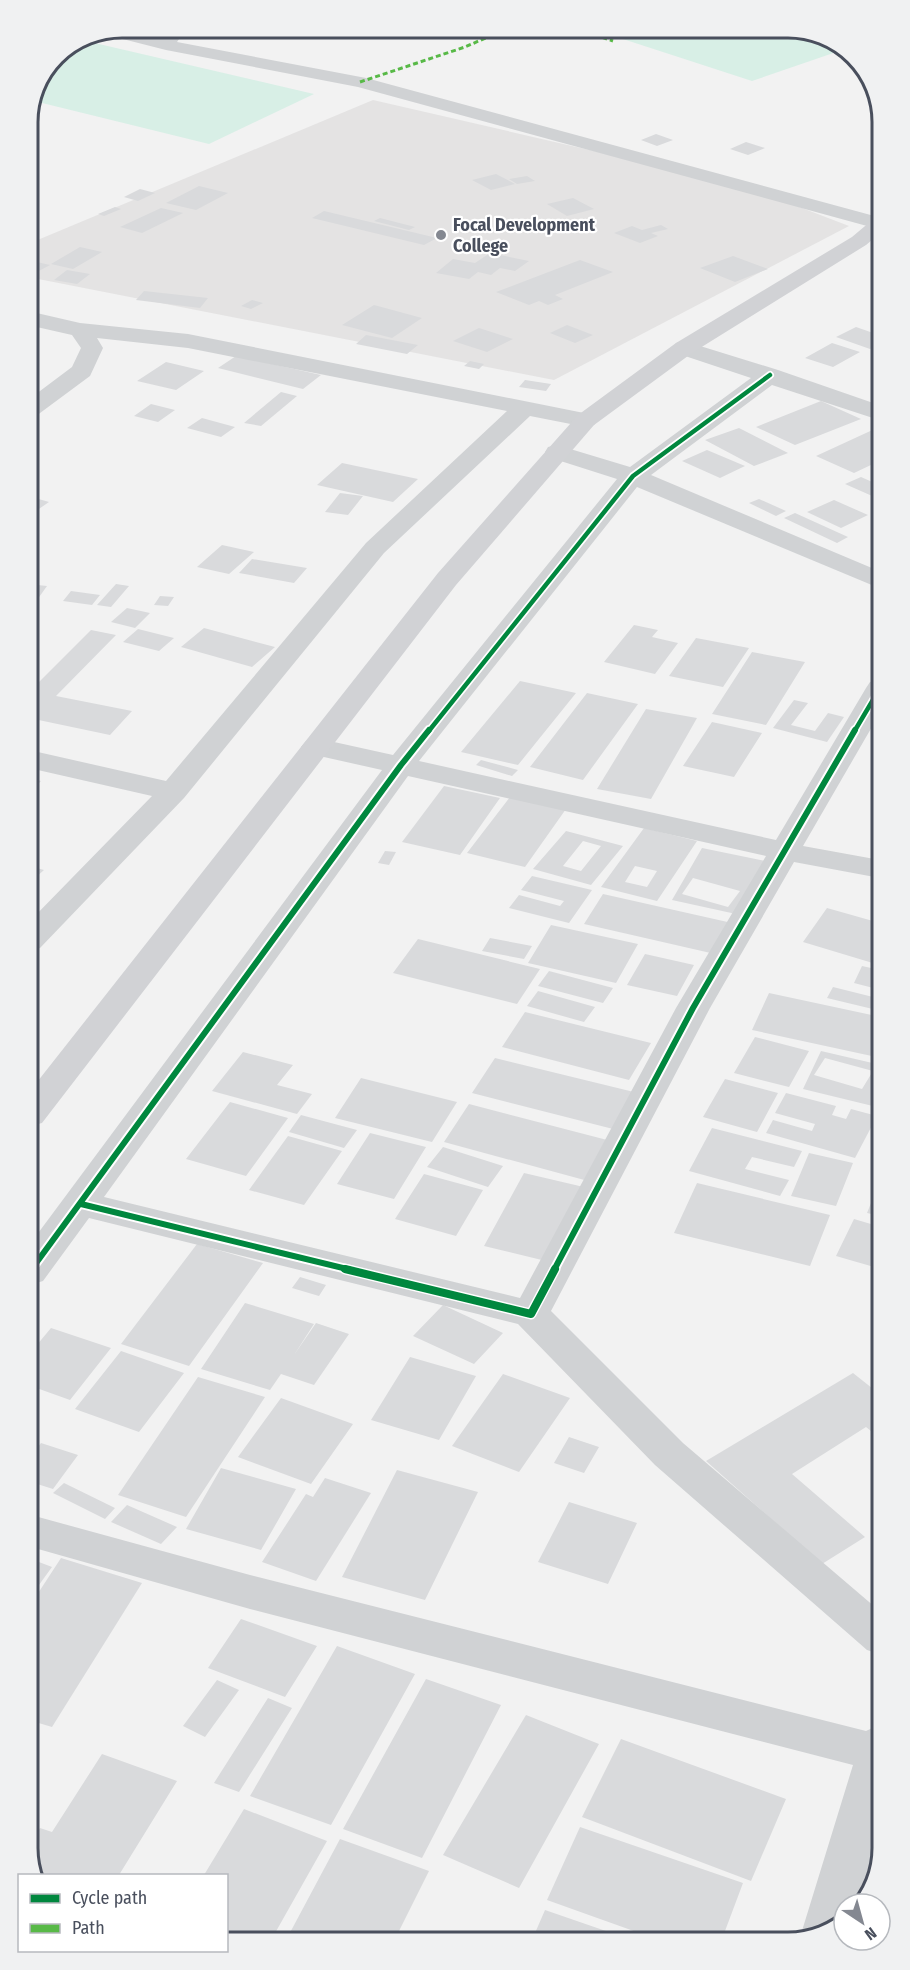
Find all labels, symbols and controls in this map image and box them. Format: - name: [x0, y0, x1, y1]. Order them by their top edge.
- place label: Focal Development College: [453, 214, 596, 257]
- marker: Focal Development College: [434, 228, 448, 242]
- legend: [18, 1874, 228, 1952]
- text: Cycle path: [72, 1887, 147, 1909]
- north arrow: [832, 1892, 892, 1952]
- text: Path: [72, 1917, 105, 1939]
- text: N: [861, 1923, 880, 1944]

